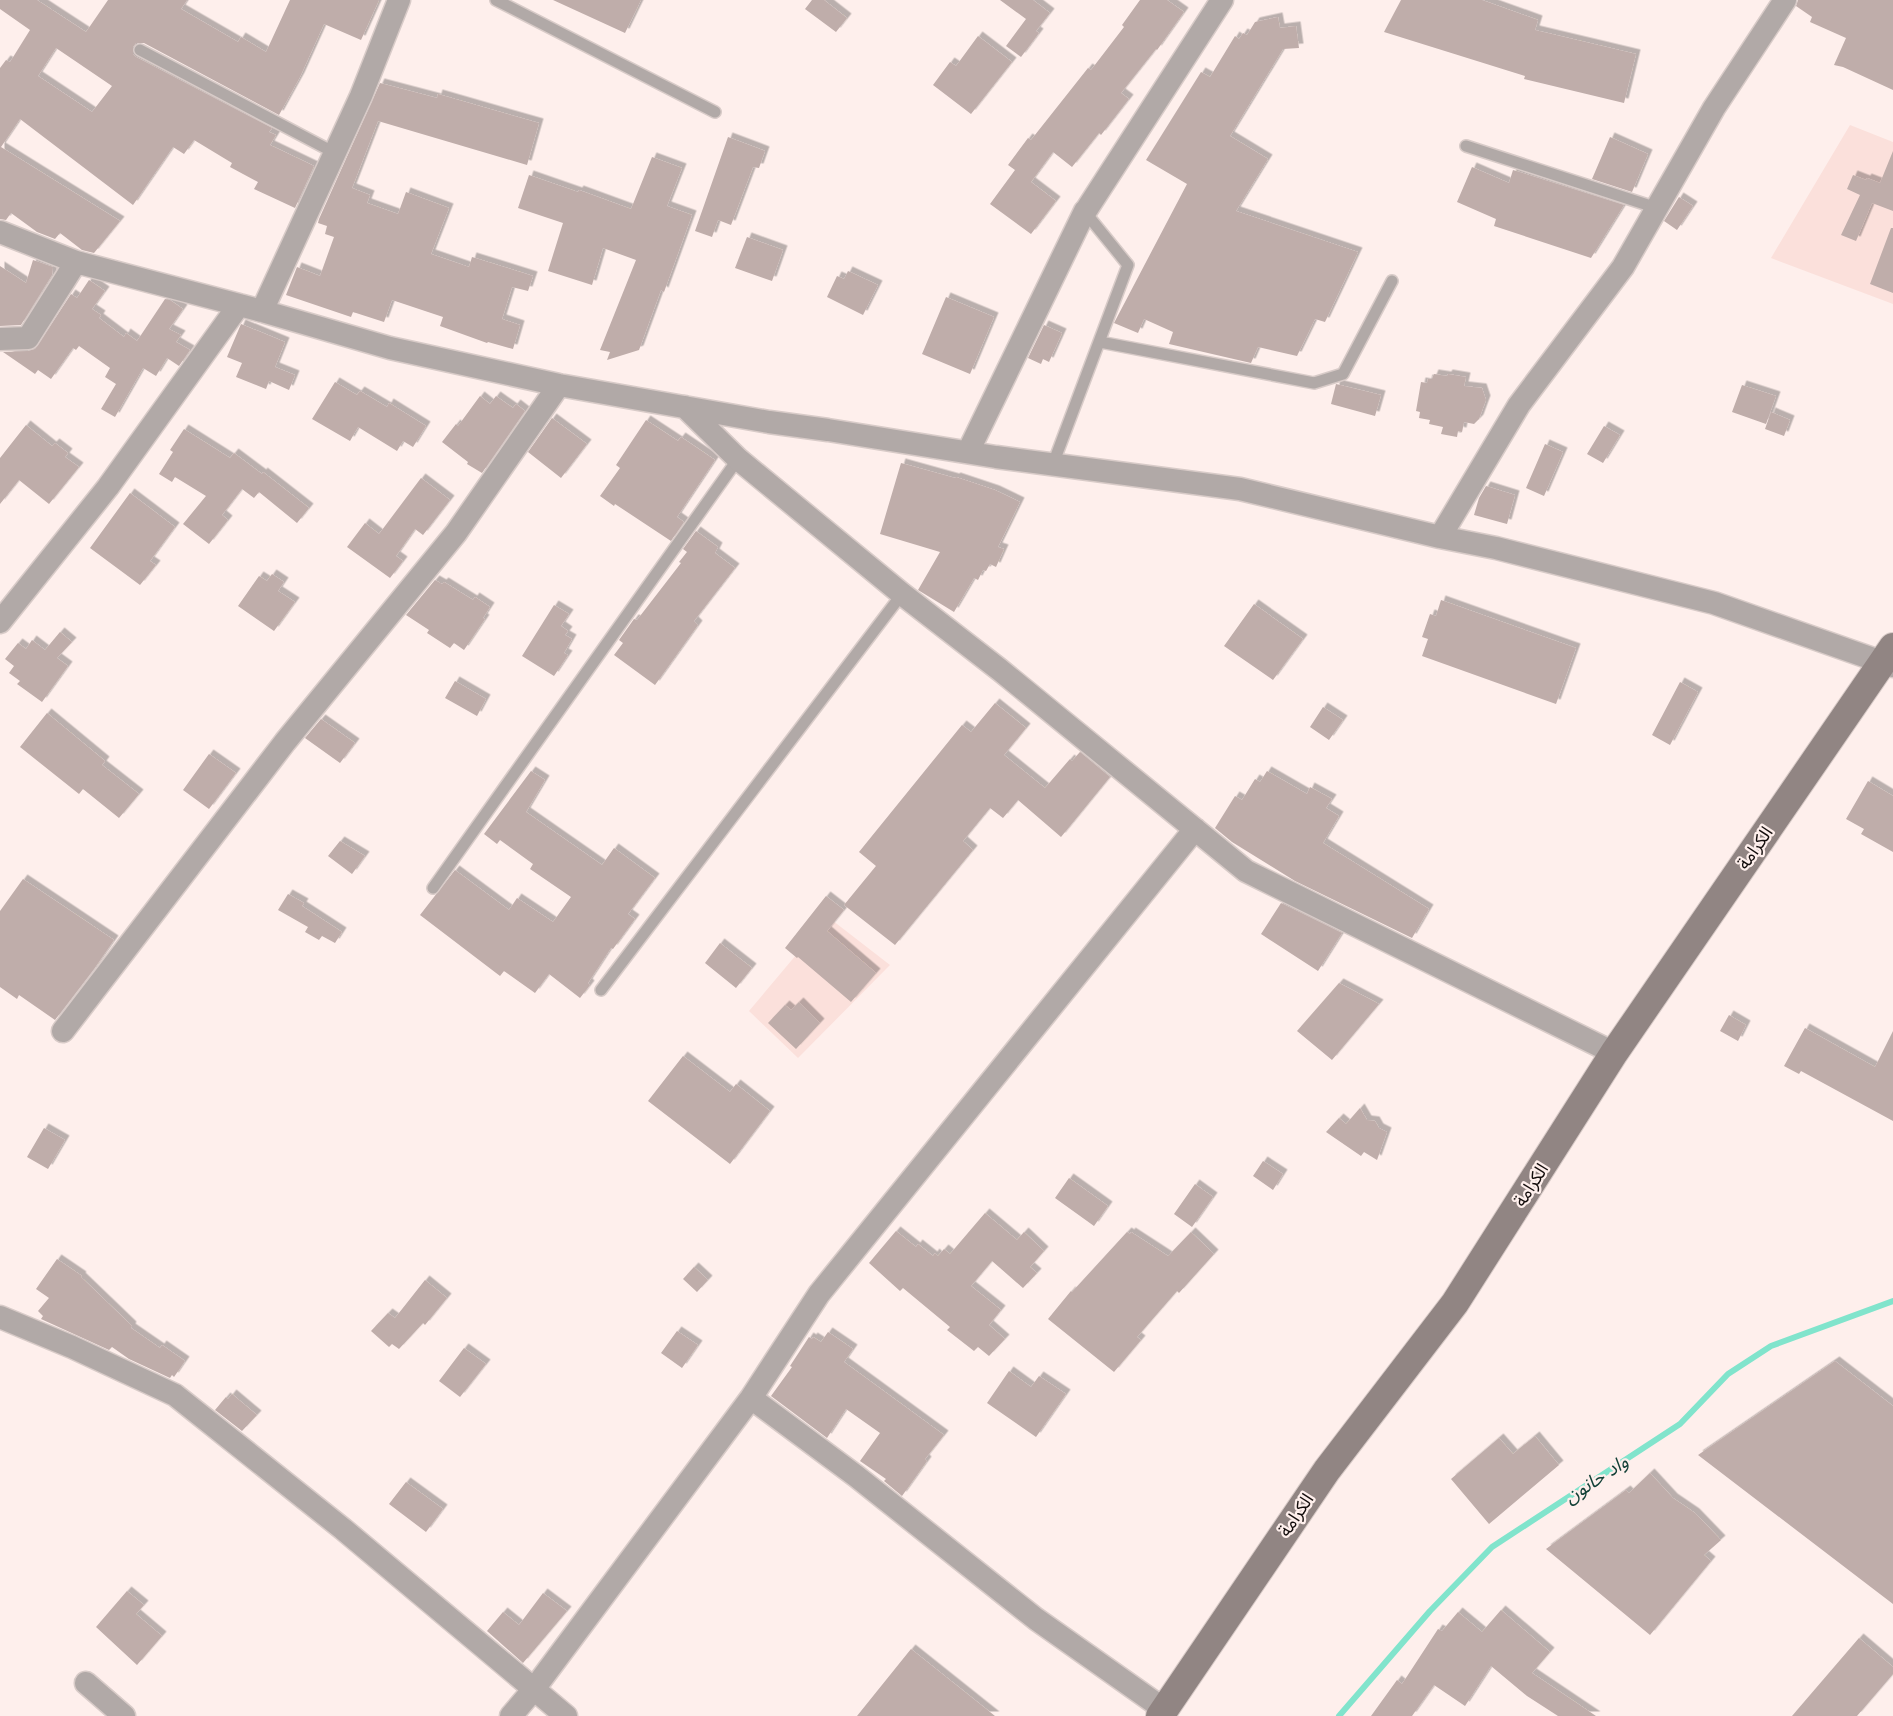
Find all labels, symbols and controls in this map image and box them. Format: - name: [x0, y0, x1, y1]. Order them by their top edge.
- street label: الكرامة: [1731, 821, 1779, 875]
- street label: الكرامة: [1507, 1158, 1555, 1212]
- water label: واد حانون: [1559, 1448, 1634, 1510]
- street label: الكرامة: [1272, 1488, 1320, 1542]

